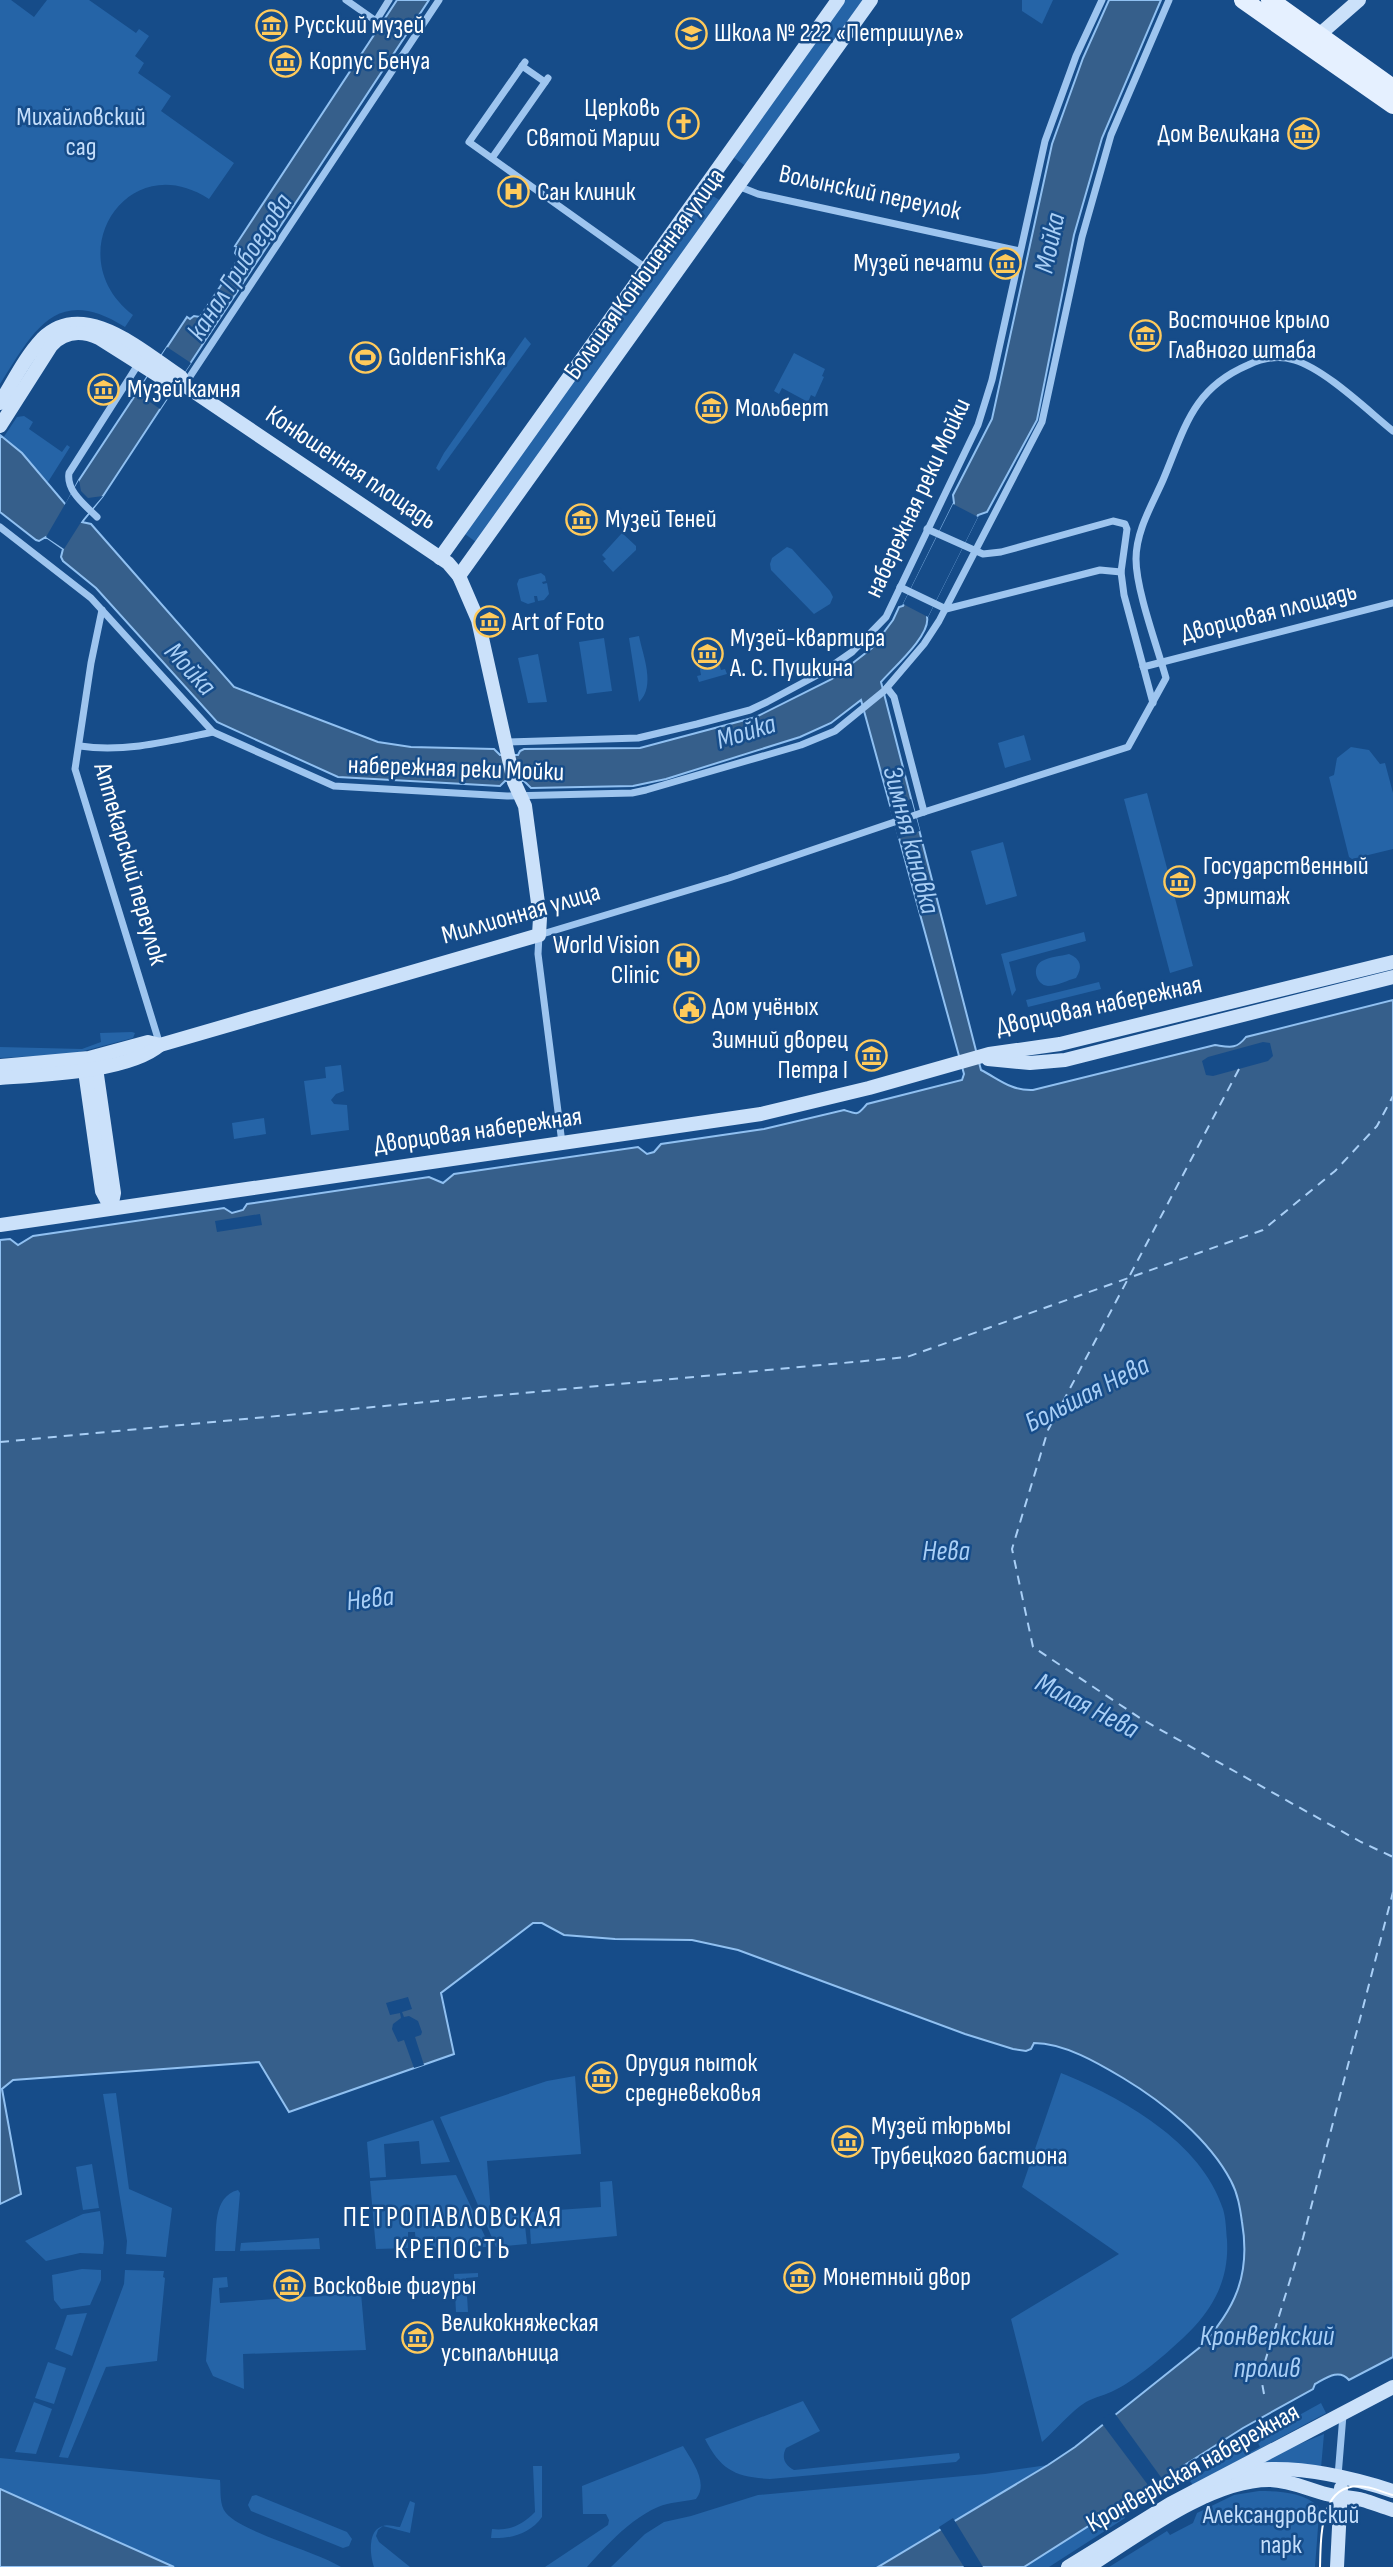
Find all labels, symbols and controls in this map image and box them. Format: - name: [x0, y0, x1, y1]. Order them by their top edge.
- museum icon: Русский музей: [254, 8, 288, 42]
- place label: Русский музей: [294, 10, 424, 41]
- school or university icon: Школа № 222 «Петришуле»: [674, 16, 708, 50]
- place label: Школа № 222 «Петришуле»: [714, 18, 964, 49]
- museum icon: Корпус Бенуа: [269, 44, 303, 78]
- place label: Корпус Бенуа: [309, 46, 430, 77]
- place label: Церковь Святой Марии: [526, 93, 660, 154]
- park label: Михайловский сад: [16, 102, 146, 163]
- church icon: Церковь Святой Марии: [666, 106, 700, 140]
- museum icon: Дом Великана: [1286, 117, 1320, 151]
- place label: Дом Великана: [1157, 119, 1280, 150]
- street label: Волынский переулок: [776, 159, 964, 227]
- street label: Большая Конюшенная улица: [558, 162, 732, 386]
- hospital icon: Сан клиник: [497, 175, 531, 209]
- place label: Сан клиник: [537, 177, 636, 208]
- water label: канал Грибоедова: [180, 187, 300, 347]
- water label: Мойка: [1028, 209, 1073, 276]
- museum icon: Музей печати: [989, 246, 1023, 280]
- place label: Музей печати: [853, 248, 983, 279]
- place label: Восточное крыло Главного штаба: [1168, 305, 1330, 366]
- museum icon: Восточное крыло Главного штаба: [1128, 318, 1162, 352]
- sports icon: GoldenFishKa: [348, 340, 382, 374]
- place label: GoldenFishKa: [388, 342, 506, 373]
- museum icon: Музей камня: [87, 372, 121, 406]
- place label: Музей камня: [127, 374, 241, 405]
- museum icon: Мольберт: [695, 391, 729, 425]
- place label: Мольберт: [735, 393, 829, 424]
- street label: набережная реки Мойки: [858, 393, 978, 603]
- street label: Конюшенная площадь: [260, 399, 442, 537]
- museum icon: Музей Теней: [565, 502, 599, 536]
- place label: Музей Теней: [605, 504, 717, 535]
- street label: Дворцовая площадь: [1178, 576, 1360, 650]
- museum icon: Art of Foto: [472, 605, 506, 639]
- place label: Art of Foto: [511, 607, 605, 638]
- place label: Музей-квартира А. С. Пушкина: [729, 623, 885, 684]
- water label: Мойка: [157, 636, 223, 703]
- museum icon: Музей-квартира А. С. Пушкина: [690, 636, 724, 670]
- water label: Мойка: [712, 707, 780, 757]
- street label: набережная реки Мойки: [347, 750, 565, 788]
- street label: Аптекарский переулок: [86, 758, 174, 969]
- water label: Зимняя канавка: [875, 763, 947, 918]
- place label: Государственный Эрмитаж: [1203, 851, 1369, 912]
- museum icon: Государственный Эрмитаж: [1163, 864, 1197, 898]
- street label: Миллионная улица: [438, 877, 604, 951]
- place label: World Vision Clinic: [553, 930, 660, 991]
- hospital icon: World Vision Clinic: [666, 943, 700, 977]
- street label: Дворцовая набережная: [993, 969, 1205, 1043]
- public building icon: Дом учёных: [672, 990, 706, 1024]
- place label: Дом учёных: [712, 992, 819, 1023]
- place label: Зимний дворец Петра I: [712, 1025, 848, 1086]
- museum icon: Зимний дворец Петра I: [854, 1038, 888, 1072]
- street label: Дворцовая набережная: [372, 1101, 584, 1161]
- water label: Большая Нева: [1019, 1348, 1155, 1439]
- water label: Нева: [922, 1535, 970, 1568]
- water label: Нева: [344, 1580, 396, 1618]
- water label: Малая Нева: [1030, 1666, 1145, 1746]
- place label: Орудия пыток средневековья: [625, 2048, 761, 2109]
- museum icon: Орудия пыток средневековья: [585, 2061, 619, 2095]
- place label: Музей тюрьмы Трубецкого бастиона: [871, 2111, 1067, 2172]
- museum icon: Музей тюрьмы Трубецкого бастиона: [831, 2124, 865, 2158]
- district label: ПЕТРОПАВЛОВСКАЯ КРЕПОСТЬ: [343, 2201, 563, 2266]
- museum icon: Монетный двор: [783, 2260, 817, 2294]
- place label: Монетный двор: [823, 2262, 971, 2293]
- museum icon: Восковые фигуры: [273, 2269, 307, 2303]
- place label: Восковые фигуры: [313, 2271, 476, 2302]
- place label: Великокняжеская усыпальница: [441, 2308, 599, 2369]
- water label: Кронверкский пролив: [1200, 2320, 1335, 2385]
- museum icon: Великокняжеская усыпальница: [401, 2321, 435, 2355]
- street label: Кронверкская набережная: [1081, 2397, 1305, 2539]
- park label: Александровский парк: [1202, 2500, 1359, 2561]

